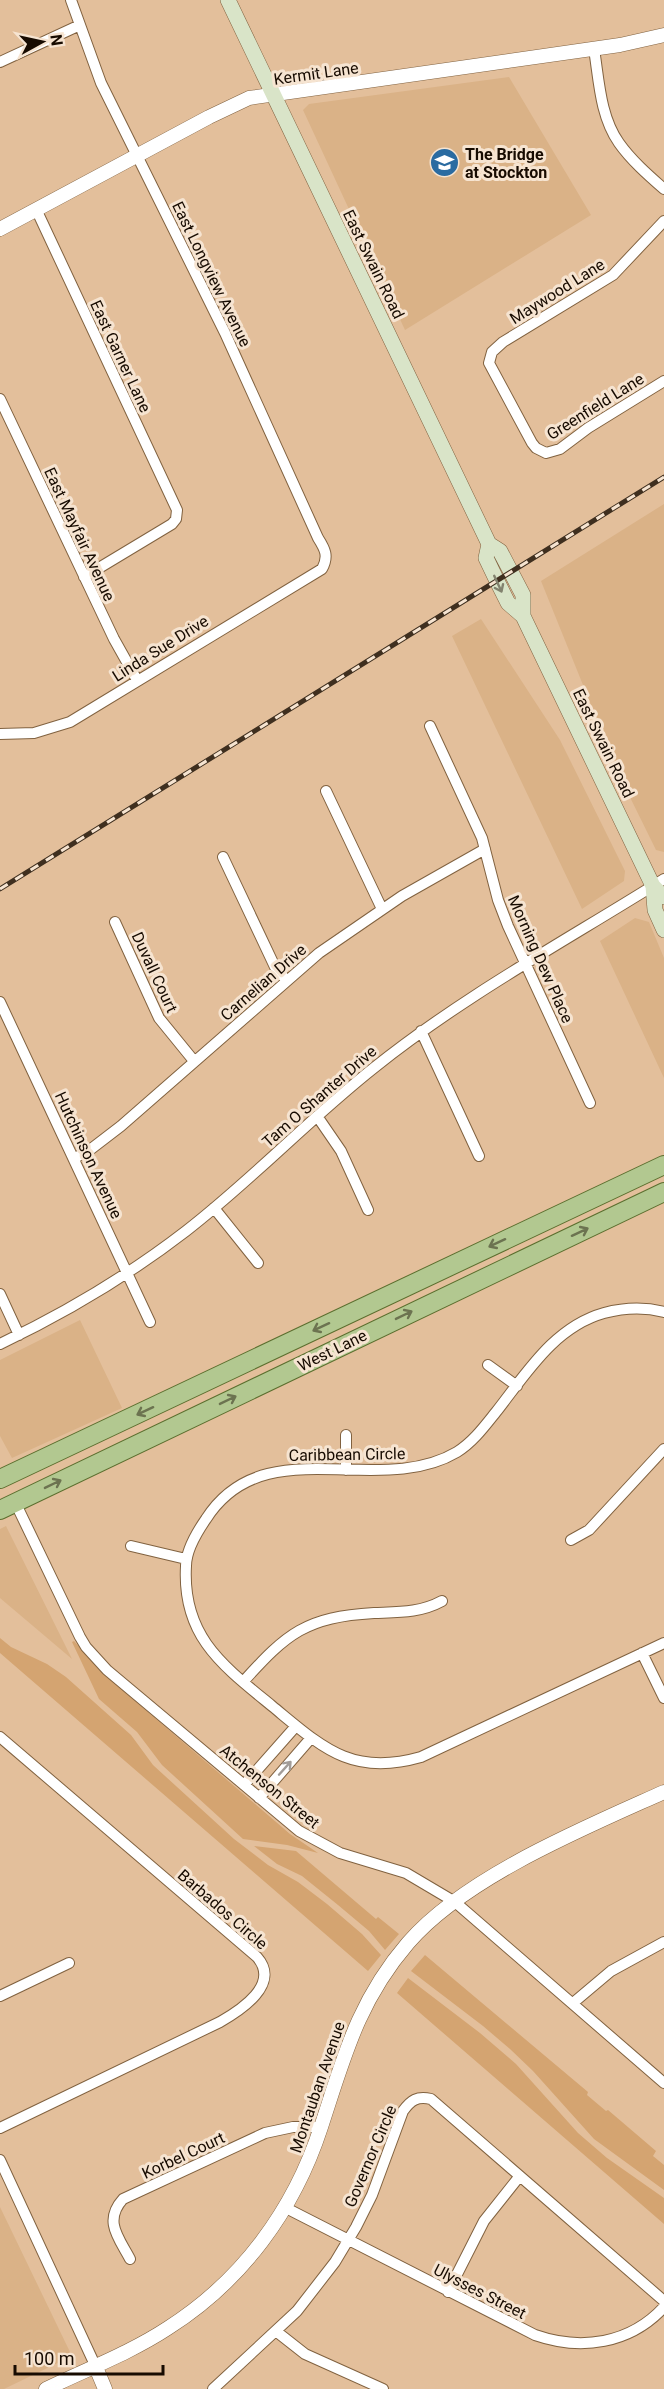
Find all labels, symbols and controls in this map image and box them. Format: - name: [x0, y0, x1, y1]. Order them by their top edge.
- north arrow: [12, 12, 72, 72]
- text: N: [46, 33, 67, 47]
- street label: Kermit Lane: [272, 58, 360, 89]
- place label: The Bridge at Stockton: [465, 145, 547, 182]
- school or university icon: The Bridge at Stockton: [428, 147, 460, 179]
- street label: East Longview Avenue: [168, 198, 255, 350]
- street label: East Swain Road: [339, 207, 408, 322]
- street label: Maywood Lane: [506, 255, 608, 328]
- street label: East Garner Lane: [86, 297, 155, 415]
- street label: Greenfield Lane: [543, 369, 647, 444]
- street label: East Mayfair Avenue: [40, 464, 119, 604]
- one-way arrow: [493, 574, 505, 592]
- street label: Linda Sue Drive: [109, 611, 212, 686]
- street label: East Swain Road: [569, 686, 638, 801]
- street label: Morning Dew Place: [504, 893, 577, 1026]
- street label: Duvall Court: [128, 929, 182, 1016]
- street label: Carnelian Drive: [217, 940, 310, 1025]
- street label: Tam O Shanter Drive: [258, 1042, 380, 1151]
- street label: Hutchinson Avenue: [51, 1089, 126, 1222]
- one-way arrow: [571, 1225, 589, 1237]
- one-way arrow: [488, 1237, 506, 1249]
- one-way arrow: [395, 1309, 413, 1321]
- one-way arrow: [312, 1321, 330, 1333]
- street label: West Lane: [295, 1326, 370, 1375]
- one-way arrow: [219, 1393, 237, 1405]
- one-way arrow: [136, 1405, 154, 1417]
- street label: Caribbean Circle: [288, 1444, 406, 1465]
- one-way arrow: [43, 1478, 61, 1490]
- street label: Atchenson Street: [216, 1740, 323, 1832]
- one-way arrow: [278, 1761, 292, 1776]
- street label: Barbados Circle: [174, 1865, 271, 1953]
- street label: Montauban Avenue: [286, 2019, 349, 2155]
- street label: Governor Circle: [340, 2102, 401, 2210]
- street label: Korbel Court: [139, 2128, 228, 2183]
- street label: Ulysses Street: [430, 2260, 529, 2323]
- scale bar: [15, 2338, 164, 2376]
- text: 100 m: [24, 2348, 75, 2369]

